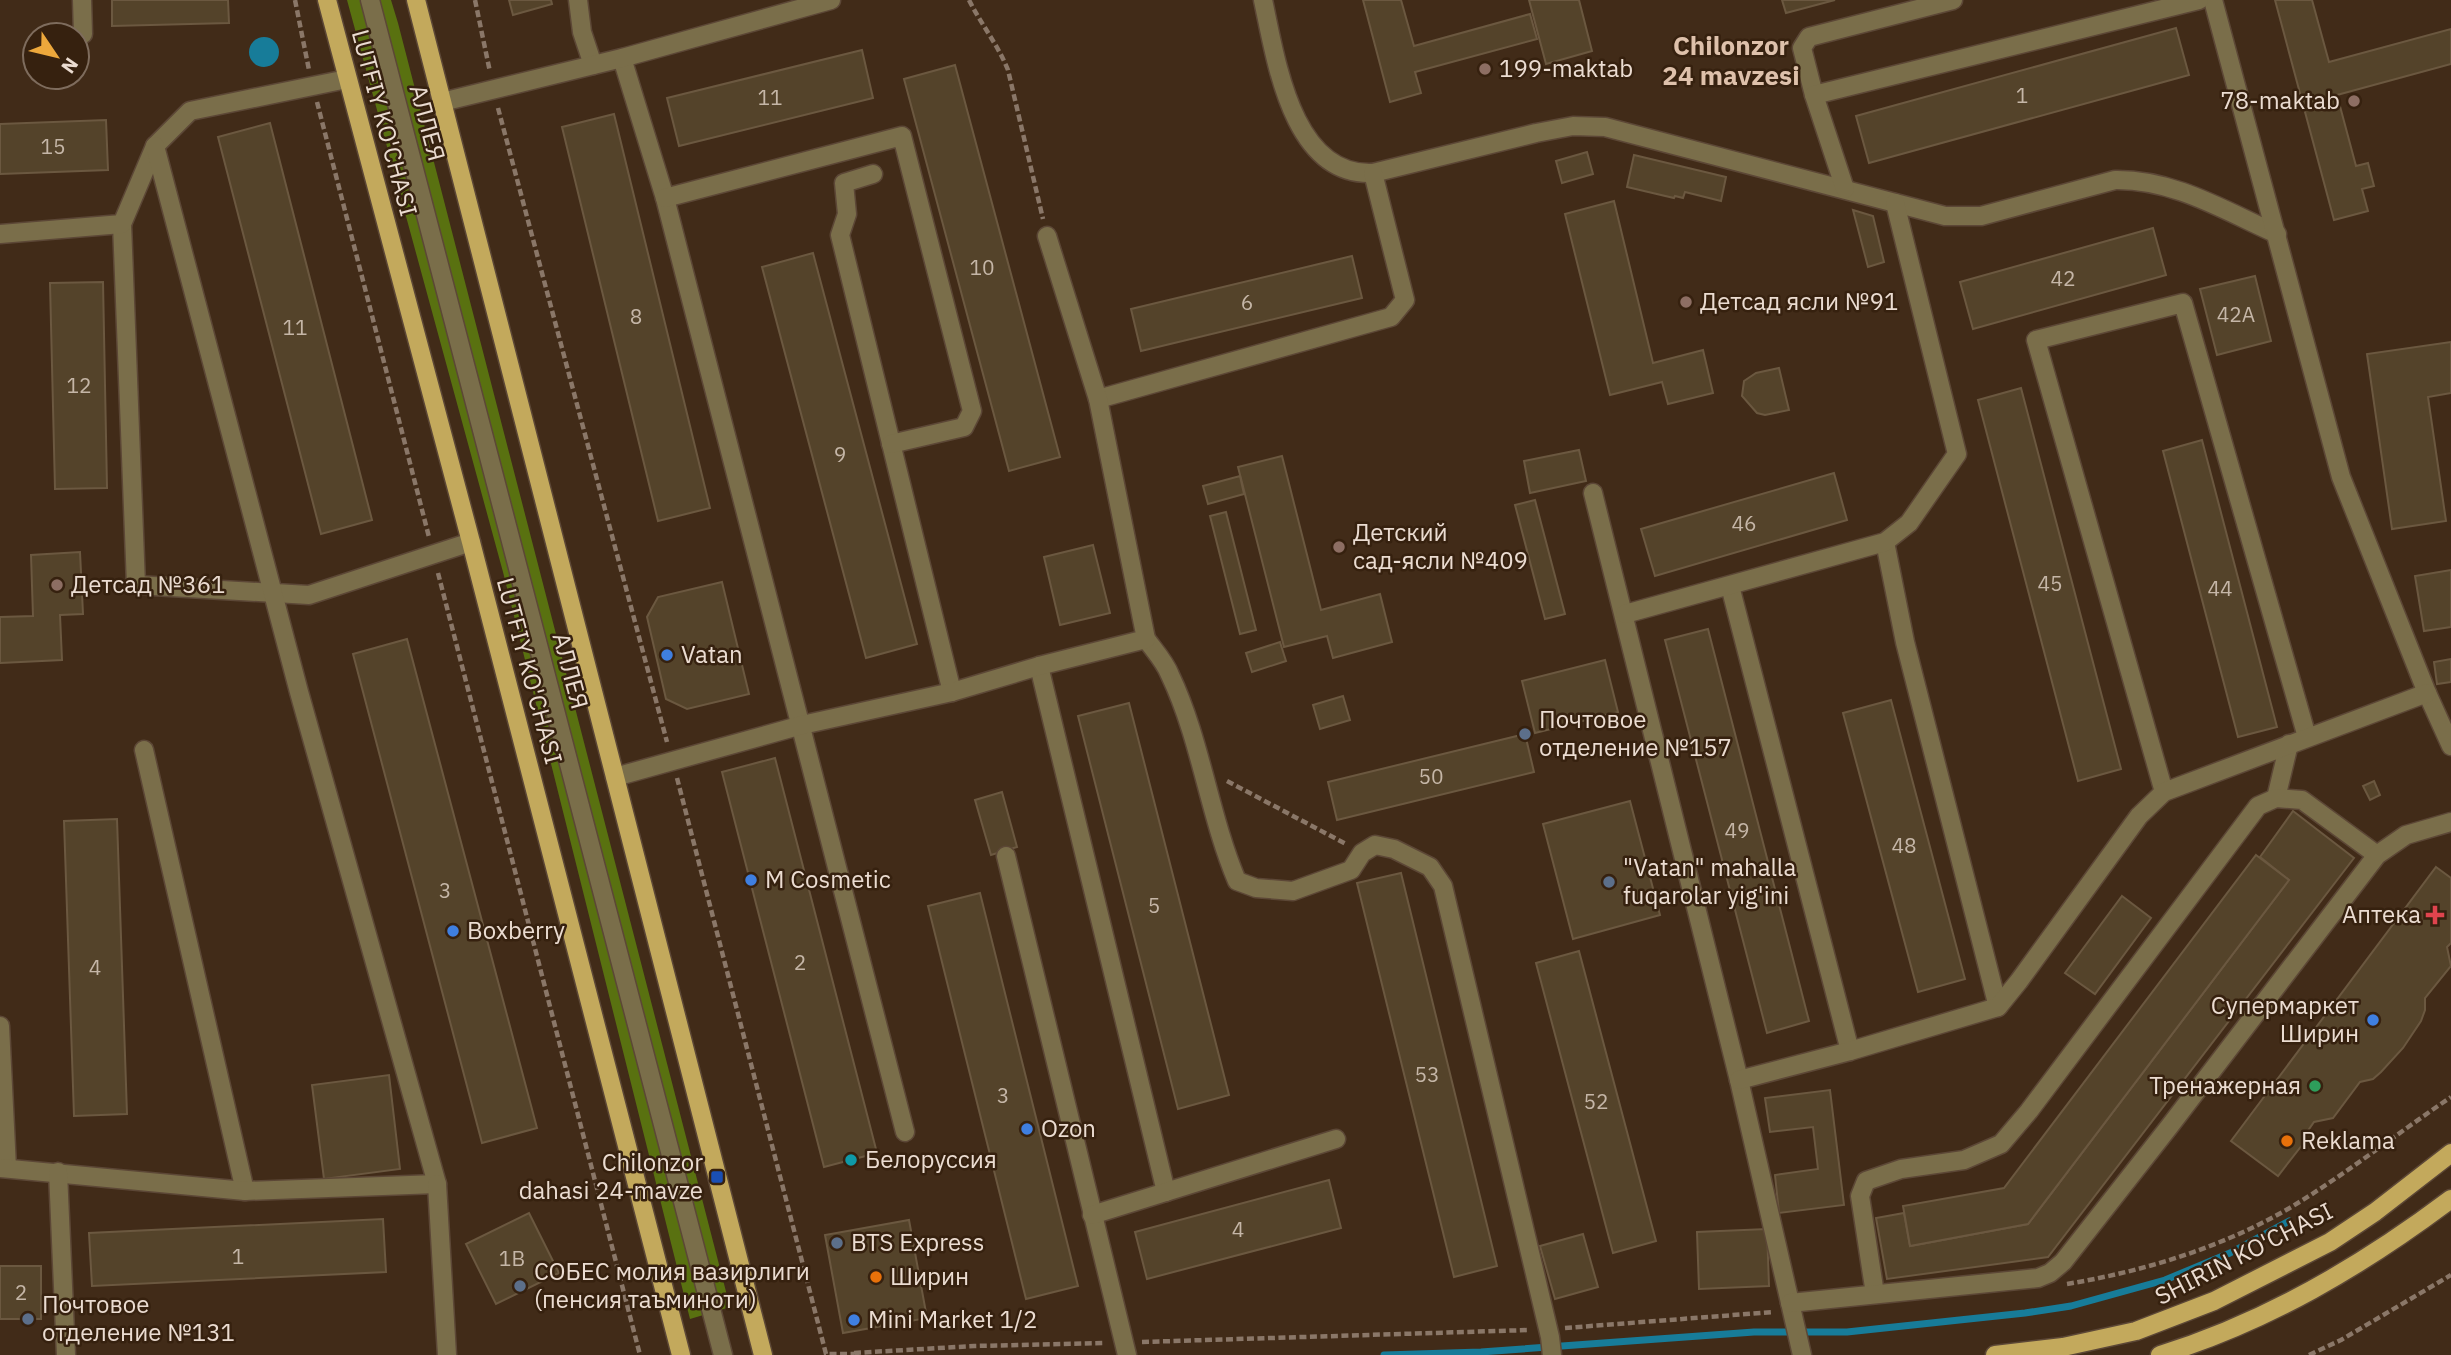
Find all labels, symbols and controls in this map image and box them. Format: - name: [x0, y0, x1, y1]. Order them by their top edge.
- north arrow: [21, 21, 91, 91]
- street label: LUTFIY KO'CHASI: [345, 26, 425, 220]
- district label: Chilonzor 24 mavzesi: [1662, 28, 1800, 92]
- place label: 199-maktab: [1499, 52, 1633, 84]
- text: N: [56, 53, 84, 78]
- marker: 199-maktab: [1477, 61, 1493, 77]
- street label: АЛЛЕЯ: [402, 81, 453, 164]
- house number: 1: [2016, 81, 2028, 109]
- house number: 11: [757, 83, 783, 111]
- place label: 78-maktab: [2220, 84, 2340, 116]
- marker: 78-maktab: [2346, 93, 2362, 109]
- house number: 15: [40, 132, 66, 160]
- house number: 10: [969, 253, 995, 281]
- house number: 42: [2050, 264, 2076, 292]
- place label: Детсад ясли №91: [1700, 285, 1898, 317]
- house number: 6: [1241, 288, 1253, 316]
- marker: Детсад ясли №91: [1678, 294, 1694, 310]
- house number: 42A: [2217, 300, 2255, 328]
- house number: 8: [630, 302, 642, 330]
- house number: 11: [282, 313, 308, 341]
- house number: 12: [66, 371, 92, 399]
- house number: 9: [834, 440, 846, 468]
- house number: 46: [1731, 509, 1757, 537]
- place label: Детский сад-ясли №409: [1353, 516, 1528, 576]
- marker: Детский сад-ясли №409: [1331, 539, 1347, 555]
- place label: Детсад №361: [71, 568, 225, 600]
- house number: 45: [2037, 569, 2063, 597]
- street label: LUTFIY KO'CHASI: [490, 574, 570, 768]
- house number: 44: [2207, 574, 2233, 602]
- marker: Детсад №361: [49, 577, 65, 593]
- street label: АЛЛЕЯ: [545, 629, 596, 712]
- place label: Vatan: [681, 638, 743, 670]
- marker: Vatan: [659, 647, 675, 663]
- place label: Почтовое отделение №157: [1539, 703, 1732, 763]
- marker: Почтовое отделение №157: [1517, 726, 1533, 742]
- house number: 50: [1418, 762, 1444, 790]
- house number: 49: [1724, 816, 1750, 844]
- house number: 48: [1891, 831, 1917, 859]
- place label: "Vatan" mahalla fuqarolar yig'ini: [1623, 851, 1796, 911]
- place label: M Cosmetic: [765, 863, 891, 895]
- marker: M Cosmetic: [743, 872, 759, 888]
- marker: "Vatan" mahalla fuqarolar yig'ini: [1601, 874, 1617, 890]
- house number: 3: [439, 876, 451, 904]
- house number: 5: [1148, 891, 1160, 919]
- place label: Аптека: [2342, 898, 2421, 930]
- marker: Аптека: [2427, 907, 2443, 923]
- place label: Boxberry: [467, 914, 565, 946]
- marker: Boxberry: [445, 923, 461, 939]
- house number: 2: [794, 948, 806, 976]
- house number: 4: [89, 953, 101, 981]
- place label: Супермаркет Ширин: [2211, 989, 2359, 1049]
- marker: Супермаркет Ширин: [2365, 1012, 2381, 1028]
- house number: 53: [1414, 1060, 1440, 1088]
- place label: Тренажерная: [2149, 1069, 2301, 1101]
- marker: Тренажерная: [2307, 1078, 2323, 1094]
- house number: 3: [997, 1081, 1009, 1109]
- house number: 52: [1583, 1087, 1609, 1115]
- place label: Ozon: [1041, 1112, 1096, 1144]
- marker: Ozon: [1019, 1121, 1035, 1137]
- place label: Reklama: [2301, 1124, 2395, 1156]
- marker: Reklama: [2279, 1133, 2295, 1149]
- place label: Белоруссия: [865, 1143, 997, 1175]
- place label: Chilonzor dahasi 24-mavze: [519, 1146, 703, 1206]
- marker: Белоруссия: [843, 1152, 859, 1168]
- marker: Chilonzor dahasi 24-mavze: [709, 1169, 725, 1185]
- street label: SHIRIN KO'CHASI: [2149, 1194, 2338, 1312]
- house number: 4: [1232, 1215, 1244, 1243]
- place label: BTS Express: [851, 1226, 984, 1258]
- marker: BTS Express: [829, 1235, 845, 1251]
- house number: 1: [232, 1242, 244, 1270]
- house number: 1B: [499, 1244, 525, 1272]
- place label: СОБЕС молия вазирлиги (пенсия таъминоти): [534, 1255, 810, 1315]
- place label: Ширин: [890, 1260, 969, 1292]
- marker: Ширин: [868, 1269, 884, 1285]
- house number: 2: [15, 1278, 27, 1306]
- marker: СОБЕС молия вазирлиги (пенсия таъминоти): [512, 1278, 528, 1294]
- place label: Почтовое отделение №131: [42, 1288, 235, 1348]
- place label: Mini Market 1/2: [868, 1303, 1037, 1335]
- marker: Почтовое отделение №131: [20, 1311, 36, 1327]
- marker: Mini Market 1/2: [846, 1312, 862, 1328]

